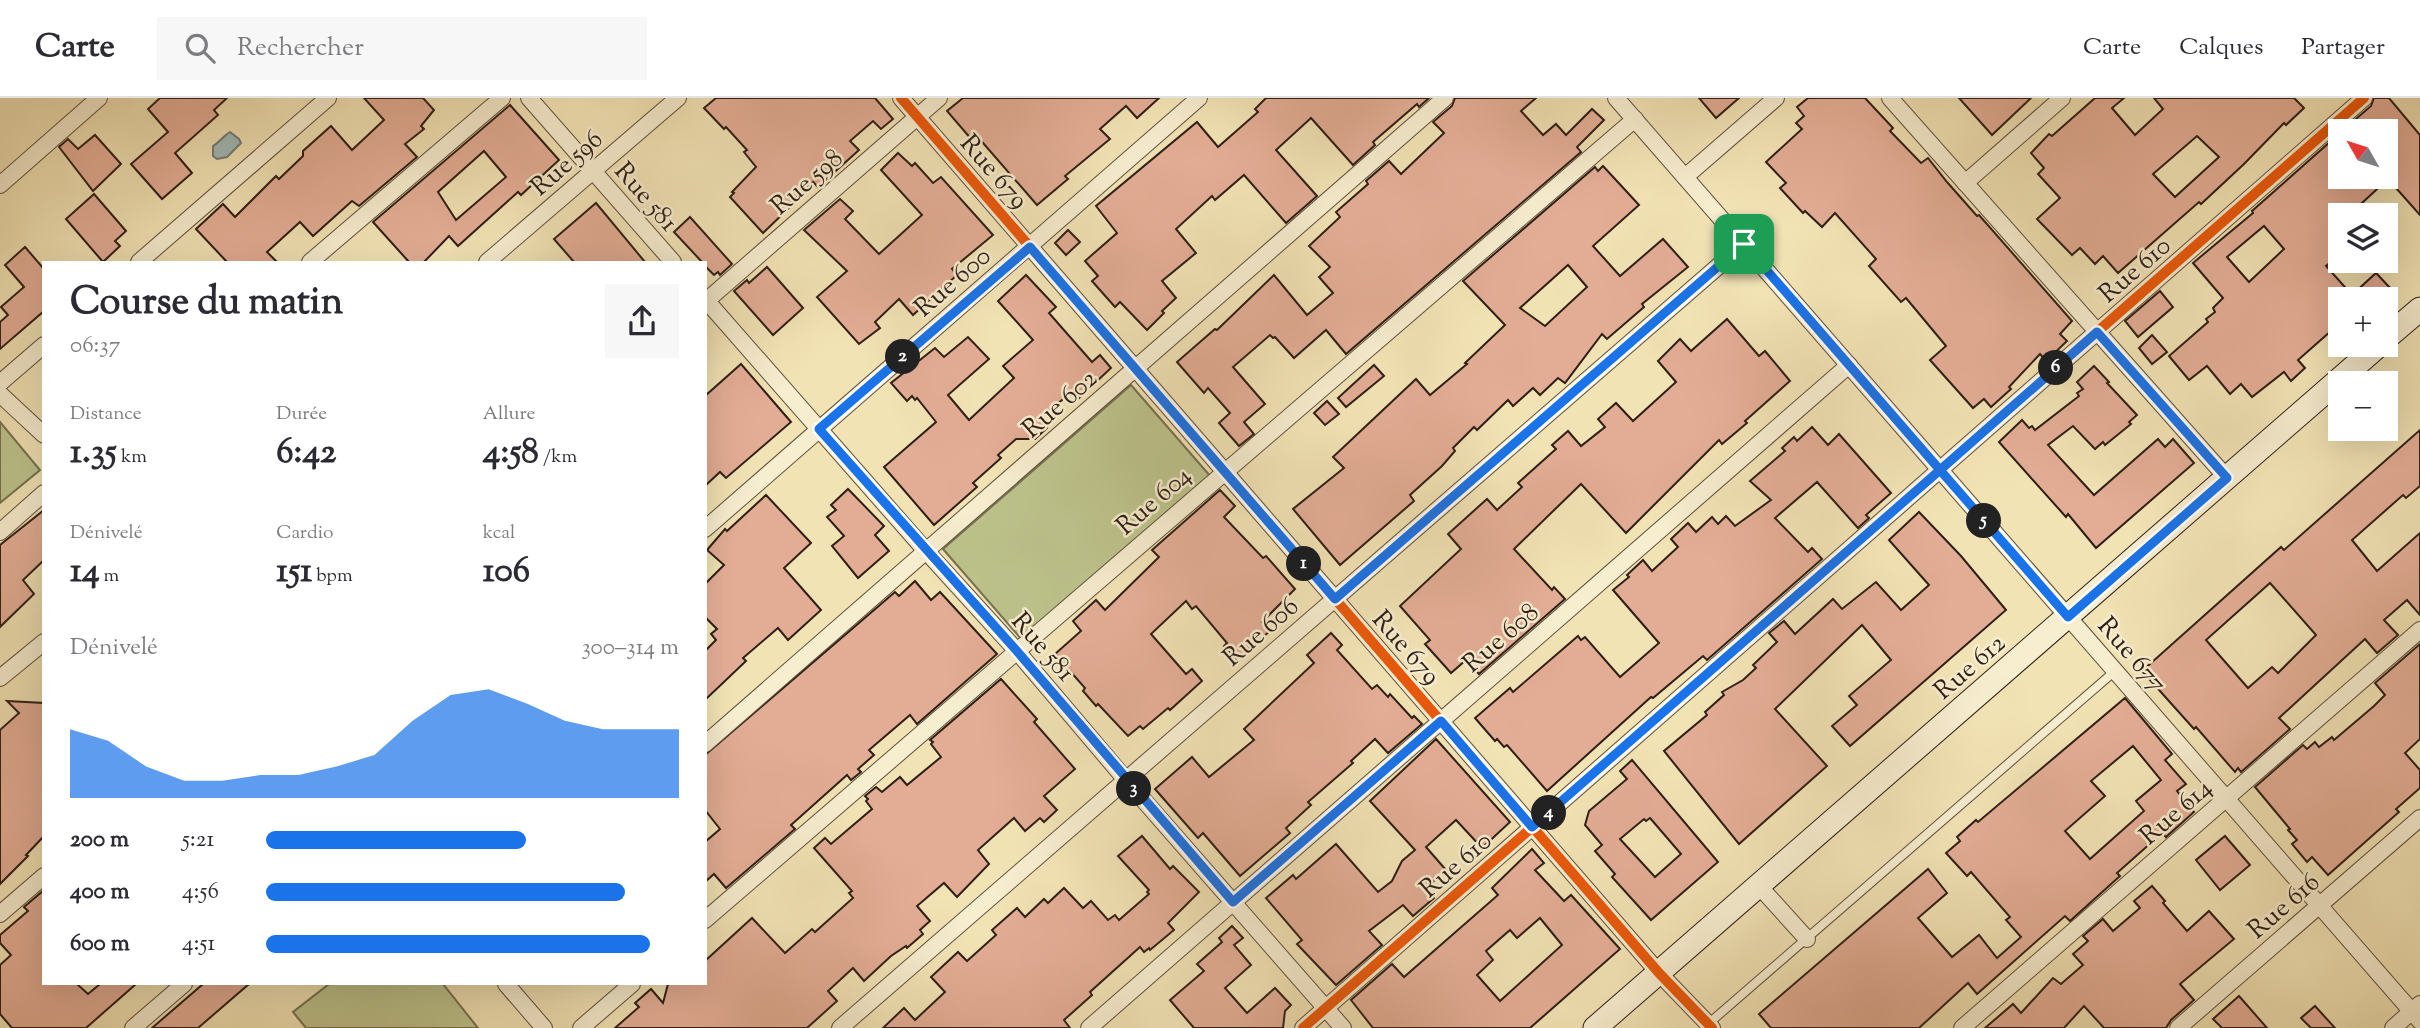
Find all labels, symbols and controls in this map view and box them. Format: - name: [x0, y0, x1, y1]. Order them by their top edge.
- search box: [157, 17, 647, 80]
- text: Carte: [35, 24, 115, 72]
- icon: search: [181, 29, 219, 67]
- text: Rechercher: [237, 30, 364, 67]
- text: Carte: [2083, 31, 2141, 65]
- text: Calques: [2179, 31, 2263, 65]
- text: Partager: [2301, 31, 2385, 65]
- north arrow: [2328, 119, 2398, 189]
- map controls: [2328, 119, 2398, 441]
- street label: Rue 596: [523, 122, 612, 206]
- street label: Rue 679: [950, 127, 1036, 218]
- street label: Rue 598: [763, 141, 852, 225]
- street label: Rue 581: [604, 155, 686, 241]
- button: layers: [2328, 203, 2398, 273]
- pin: [1714, 214, 1774, 274]
- icon: arrive: [1725, 225, 1763, 263]
- street label: Rue 610: [2091, 229, 2180, 313]
- street label: Rue 600: [907, 239, 1000, 327]
- text: Course du matin: [70, 277, 343, 331]
- button: share: [605, 284, 679, 358]
- button: +: [2328, 287, 2398, 357]
- text: 06:37: [70, 330, 120, 363]
- pin: 2: [886, 340, 920, 374]
- text: 2: [898, 343, 907, 370]
- pin: 6: [2038, 350, 2074, 386]
- text: 6: [2051, 354, 2060, 381]
- street label: Rue 602: [1015, 362, 1106, 448]
- button: −: [2328, 371, 2398, 441]
- text: Distance: [70, 401, 142, 428]
- text: Durée: [276, 401, 327, 428]
- text: Allure: [483, 401, 535, 428]
- text: 1.35: [70, 428, 117, 479]
- text: 6:42: [276, 428, 337, 479]
- text: 4:58: [483, 428, 539, 479]
- text: km: [117, 444, 147, 471]
- text: /km: [539, 444, 577, 471]
- street label: Rue 604: [1109, 459, 1200, 545]
- pin: 5: [1966, 504, 2002, 538]
- text: 5: [1980, 507, 1987, 534]
- text: Dénivelé: [70, 520, 143, 547]
- text: Cardio: [276, 520, 333, 547]
- text: kcal: [483, 520, 515, 547]
- pin: 1: [1286, 546, 1322, 582]
- text: 14: [70, 547, 100, 598]
- text: 151: [276, 547, 312, 598]
- text: 106: [483, 547, 530, 598]
- text: 1: [1300, 550, 1307, 577]
- text: m: [100, 563, 119, 590]
- text: bpm: [312, 563, 353, 590]
- street label: Rue 606: [1215, 589, 1308, 676]
- street label: Rue 608: [1455, 595, 1548, 682]
- street label: Rue 679: [1362, 603, 1448, 694]
- street label: Rue 581: [1001, 605, 1083, 691]
- street label: Rue 677: [2088, 610, 2174, 702]
- street label: Rue 612: [1927, 626, 2015, 709]
- text: Dénivelé: [70, 632, 158, 665]
- text: 300–314 m: [581, 632, 679, 665]
- street label: Rue 614: [2132, 771, 2221, 855]
- pin: 3: [1116, 772, 1152, 806]
- text: 3: [1130, 775, 1137, 802]
- pin: 4: [1532, 796, 1566, 830]
- text: 4: [1544, 799, 1553, 826]
- text: 200 m: [70, 824, 129, 857]
- text: 5:21: [182, 824, 214, 857]
- street label: Rue 610: [1412, 824, 1501, 908]
- street label: Rue 616: [2240, 865, 2329, 949]
- text: 400 m: [70, 876, 130, 909]
- text: 4:56: [182, 876, 219, 909]
- text: 600 m: [70, 928, 130, 961]
- text: 4:51: [182, 928, 215, 961]

